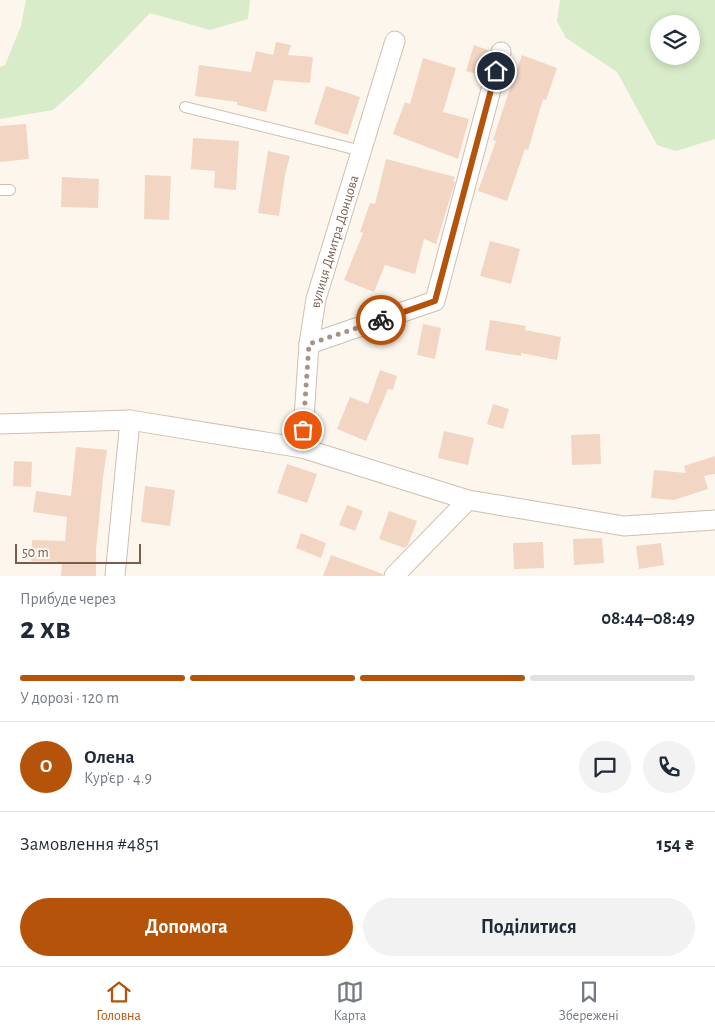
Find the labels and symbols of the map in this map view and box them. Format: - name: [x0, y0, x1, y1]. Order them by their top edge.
- pin: [475, 50, 517, 92]
- street label: вулиця Дмитра Донцова: [309, 173, 362, 309]
- courier: [356, 295, 406, 345]
- pin: [282, 409, 324, 451]
- scale bar: [15, 541, 141, 564]

